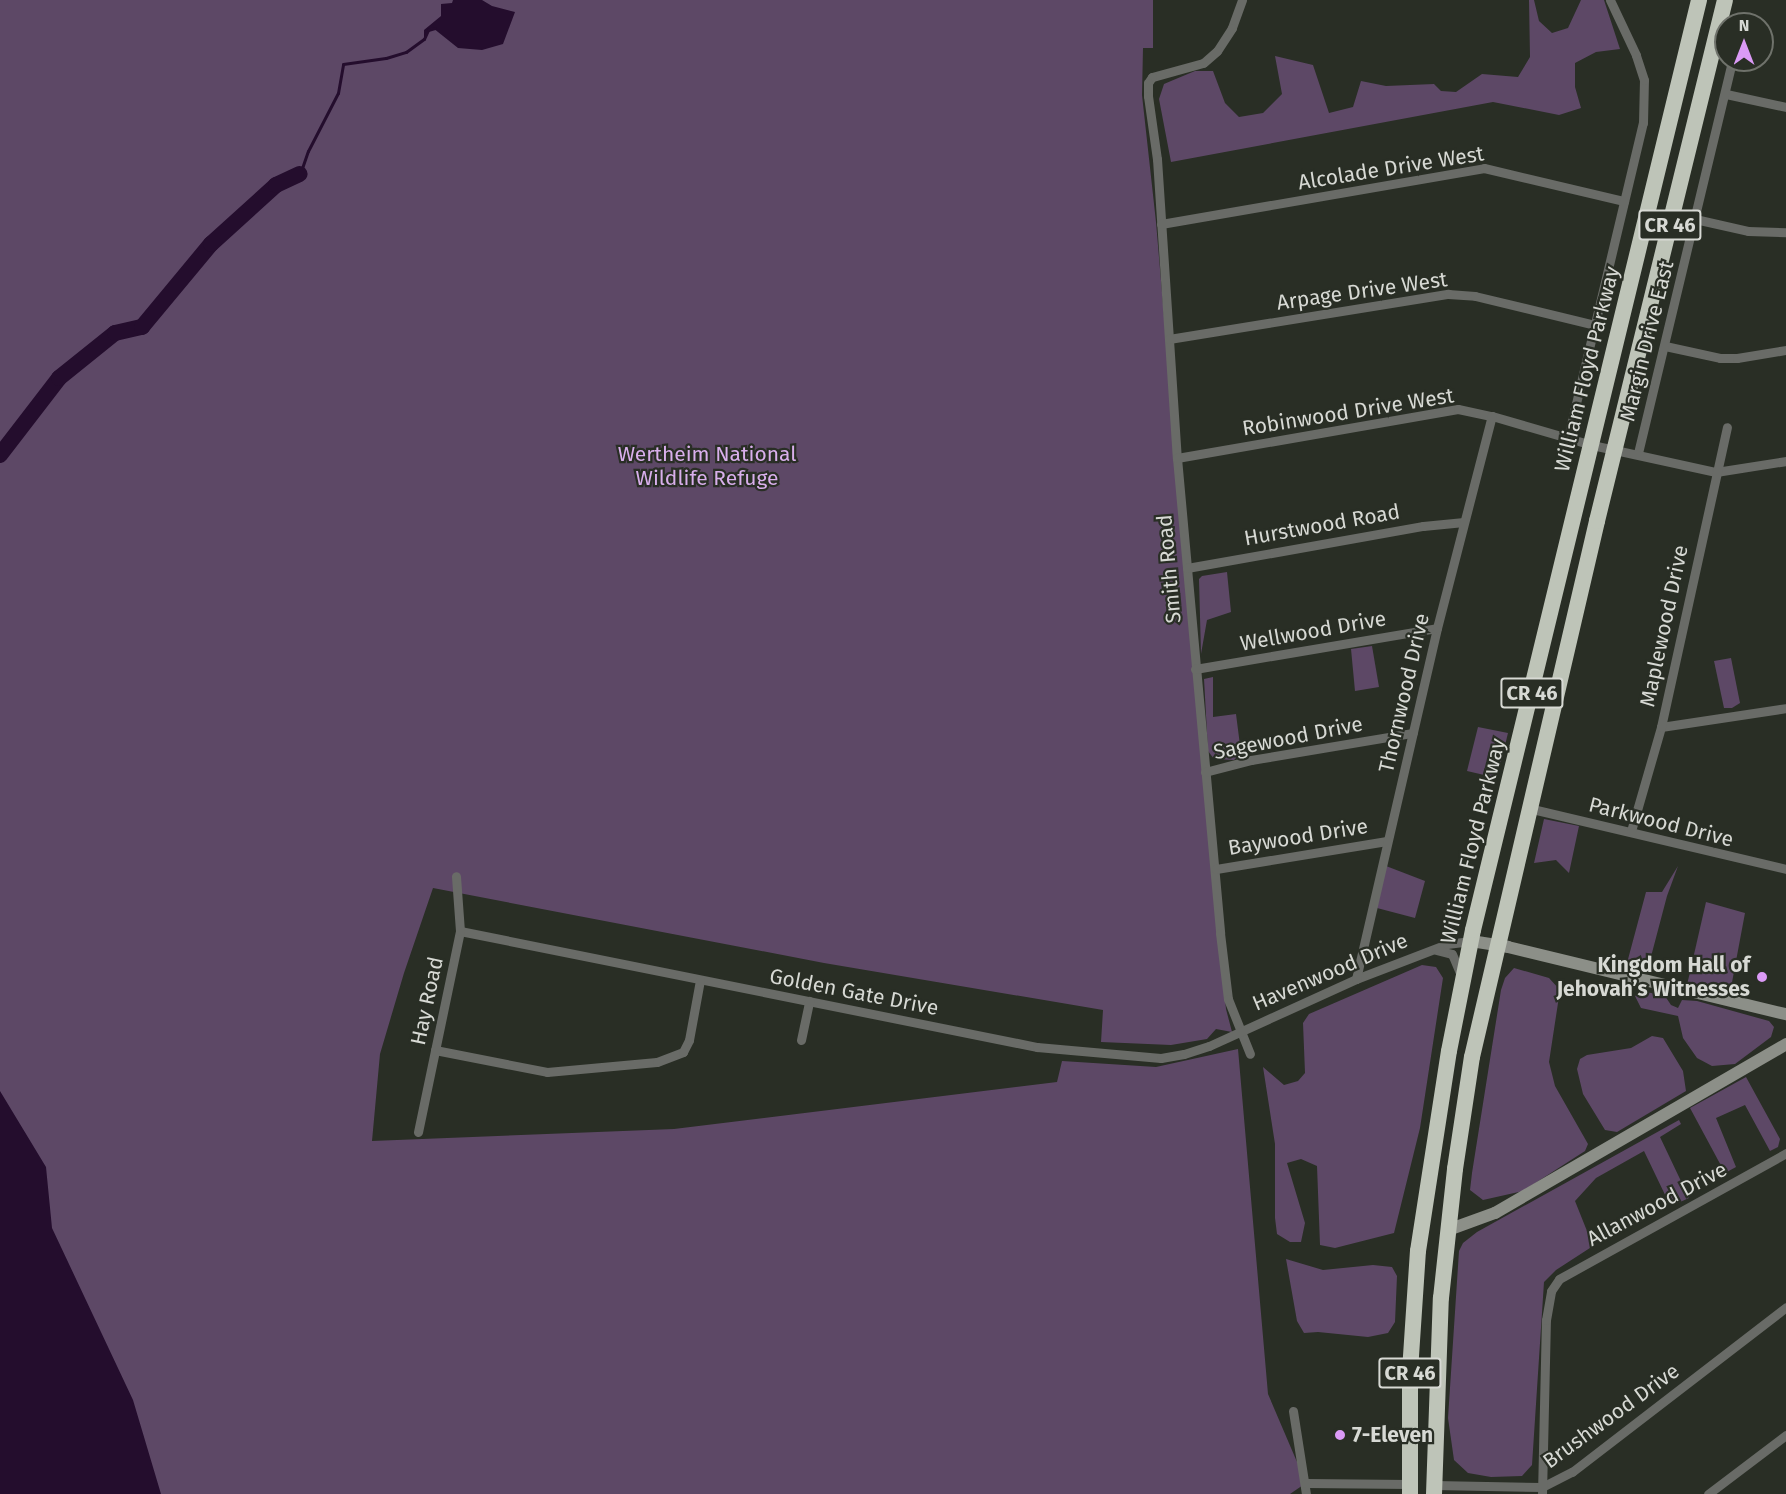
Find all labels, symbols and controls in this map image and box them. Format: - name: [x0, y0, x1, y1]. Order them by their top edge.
- north arrow: [1714, 12, 1774, 72]
- text: N: [1739, 16, 1749, 35]
- street label: Alcolade Drive West: [1296, 141, 1486, 195]
- road number: CR 46: [1637, 208, 1703, 242]
- street label: Margin Drive East: [1615, 258, 1679, 424]
- street label: William Floyd Parkway: [1549, 264, 1625, 474]
- street label: Arpage Drive West: [1275, 267, 1449, 315]
- street label: Robinwood Drive West: [1240, 383, 1456, 441]
- park label: Wertheim National Wildlife Refuge: [618, 441, 796, 491]
- street label: Hurstwood Road: [1242, 499, 1402, 551]
- street label: Smith Road: [1152, 513, 1186, 625]
- street label: Maplewood Drive: [1635, 543, 1693, 709]
- street label: Wellwood Drive: [1238, 606, 1388, 656]
- street label: Thornwood Drive: [1373, 611, 1435, 775]
- road number: CR 46: [1499, 676, 1565, 710]
- street label: Sagewood Drive: [1211, 711, 1365, 765]
- street label: William Floyd Parkway: [1435, 736, 1511, 946]
- street label: Parkwood Drive: [1586, 792, 1736, 852]
- street label: Baywood Drive: [1226, 814, 1370, 860]
- street label: Havenwood Drive: [1249, 928, 1411, 1016]
- place label: Kingdom Hall of Jehovah’s Witnesses: [1556, 952, 1750, 1002]
- street label: Hay Road: [405, 955, 449, 1047]
- street label: Golden Gate Drive: [767, 963, 941, 1021]
- marker: Kingdom Hall of Jehovah’s Witnesses: [1755, 970, 1769, 984]
- street label: Allanwood Drive: [1583, 1157, 1731, 1251]
- road number: CR 46: [1377, 1356, 1443, 1390]
- street label: Brushwood Drive: [1538, 1358, 1684, 1474]
- place label: 7-Eleven: [1352, 1422, 1433, 1448]
- marker: 7-Eleven: [1333, 1428, 1347, 1442]

